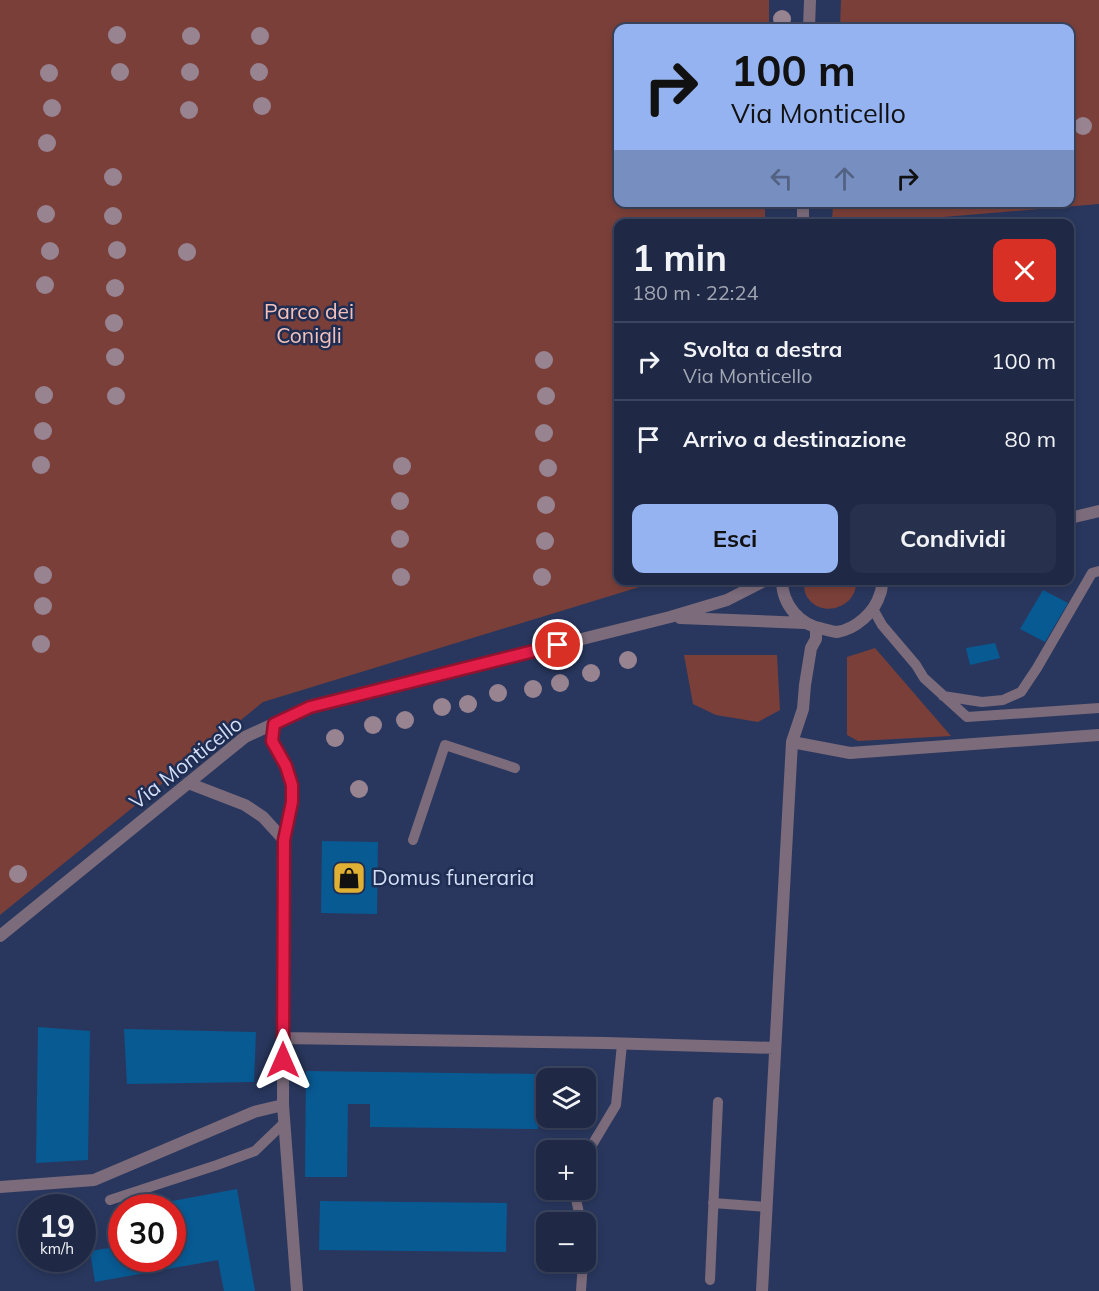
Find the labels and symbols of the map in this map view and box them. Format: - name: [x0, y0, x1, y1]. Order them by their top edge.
- park label: Parco dei Conigli: [264, 298, 354, 348]
- pin: [532, 619, 583, 670]
- street label: Via Monticello: [124, 710, 247, 814]
- shop icon: Domus funeraria: [331, 860, 367, 896]
- place label: Domus funeraria: [372, 864, 534, 890]
- position arrow: [251, 1028, 315, 1092]
- speed limit sign: 30: [108, 1194, 186, 1272]

